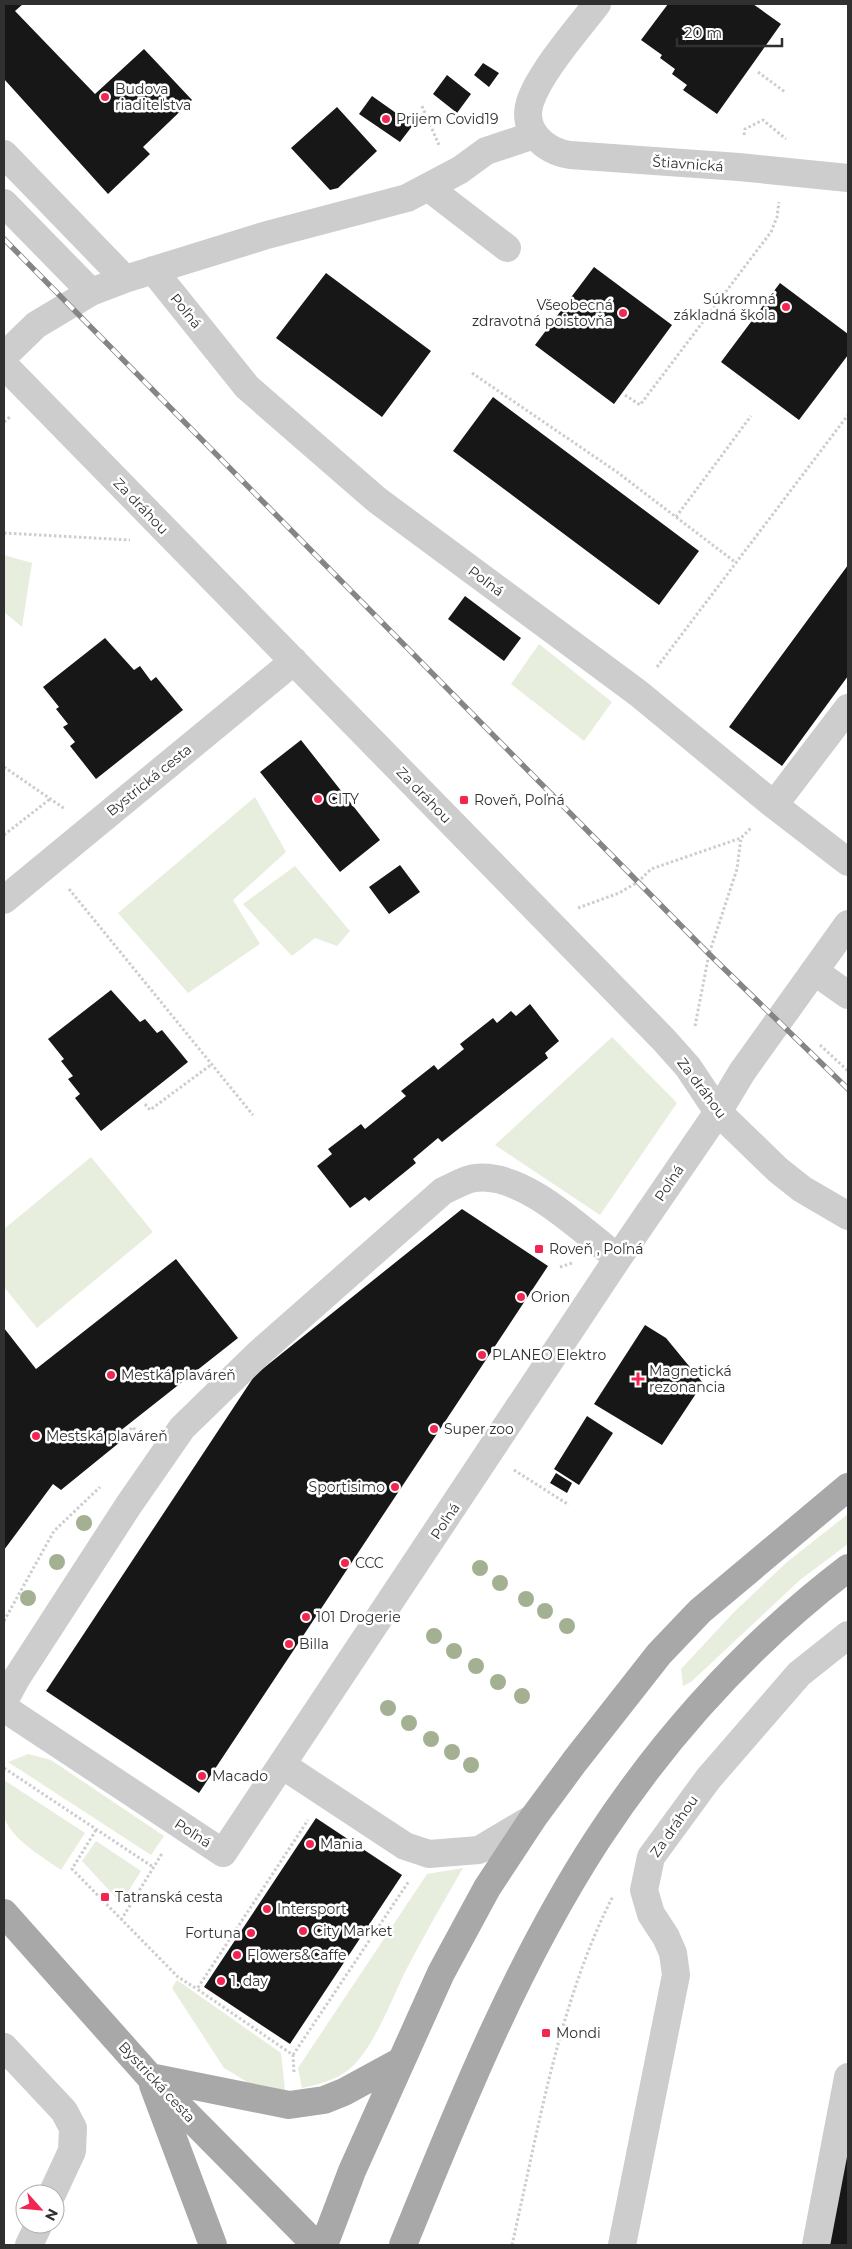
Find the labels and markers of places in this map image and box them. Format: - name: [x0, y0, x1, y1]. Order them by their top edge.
- place label: Budova riaditeľstva: [115, 80, 191, 114]
- marker: Budova riaditeľstva: [99, 91, 111, 103]
- place label: Prijem Covid19: [396, 110, 498, 128]
- marker: Prijem Covid19: [380, 113, 392, 125]
- place label: Súkromná základná škola: [674, 290, 776, 324]
- place label: Všeobecná zdravotná poistovňa: [472, 296, 613, 330]
- marker: Súkromná základná škola: [780, 301, 792, 313]
- marker: Všeobecná zdravotná poistovňa: [617, 307, 629, 319]
- place label: CITY: [328, 790, 359, 808]
- place label: Roveň, Poľná: [474, 791, 565, 809]
- marker: CITY: [312, 793, 324, 805]
- marker: Roveň, Poľná: [458, 794, 470, 806]
- place label: Roveň , Poľná: [549, 1240, 644, 1258]
- marker: Roveň , Poľná: [533, 1243, 545, 1255]
- place label: Orion: [531, 1288, 570, 1306]
- marker: Orion: [515, 1291, 527, 1303]
- place label: PLANEO Elektro: [492, 1346, 606, 1364]
- marker: PLANEO Elektro: [476, 1349, 488, 1361]
- place label: Magnetická rezonancia: [649, 1362, 732, 1396]
- place label: Mestká plaváreň: [121, 1366, 236, 1384]
- marker: Mestká plaváreň: [105, 1369, 117, 1381]
- marker: Magnetická rezonancia: [631, 1372, 645, 1386]
- place label: Super zoo: [444, 1420, 514, 1438]
- marker: Super zoo: [428, 1423, 440, 1435]
- place label: Mestská plaváreň: [46, 1427, 168, 1445]
- marker: Mestská plaváreň: [30, 1430, 42, 1442]
- place label: Sportisimo: [309, 1478, 385, 1496]
- marker: Sportisimo: [389, 1481, 401, 1493]
- place label: CCC: [355, 1554, 384, 1572]
- marker: CCC: [339, 1557, 351, 1569]
- place label: 101 Drogerie: [316, 1608, 401, 1626]
- marker: 101 Drogerie: [300, 1611, 312, 1623]
- place label: Billa: [299, 1635, 329, 1653]
- marker: Billa: [283, 1638, 295, 1650]
- place label: Macado: [212, 1767, 268, 1785]
- marker: Macado: [196, 1770, 208, 1782]
- place label: Mania: [320, 1835, 363, 1853]
- marker: Mania: [304, 1838, 316, 1850]
- place label: Tatranská cesta: [115, 1888, 223, 1906]
- marker: Tatranská cesta: [99, 1891, 111, 1903]
- place label: Intersport: [277, 1900, 347, 1918]
- marker: Intersport: [261, 1903, 273, 1915]
- place label: City Market: [313, 1922, 393, 1940]
- place label: Fortuna: [185, 1924, 241, 1942]
- marker: City Market: [297, 1925, 309, 1937]
- marker: Fortuna: [245, 1927, 257, 1939]
- place label: Flowers&Caffe: [247, 1946, 346, 1964]
- marker: Flowers&Caffe: [231, 1949, 243, 1961]
- place label: 1. day: [231, 1972, 268, 1990]
- marker: 1. day: [215, 1975, 227, 1987]
- place label: Mondi: [556, 2024, 601, 2042]
- marker: Mondi: [540, 2027, 552, 2039]

